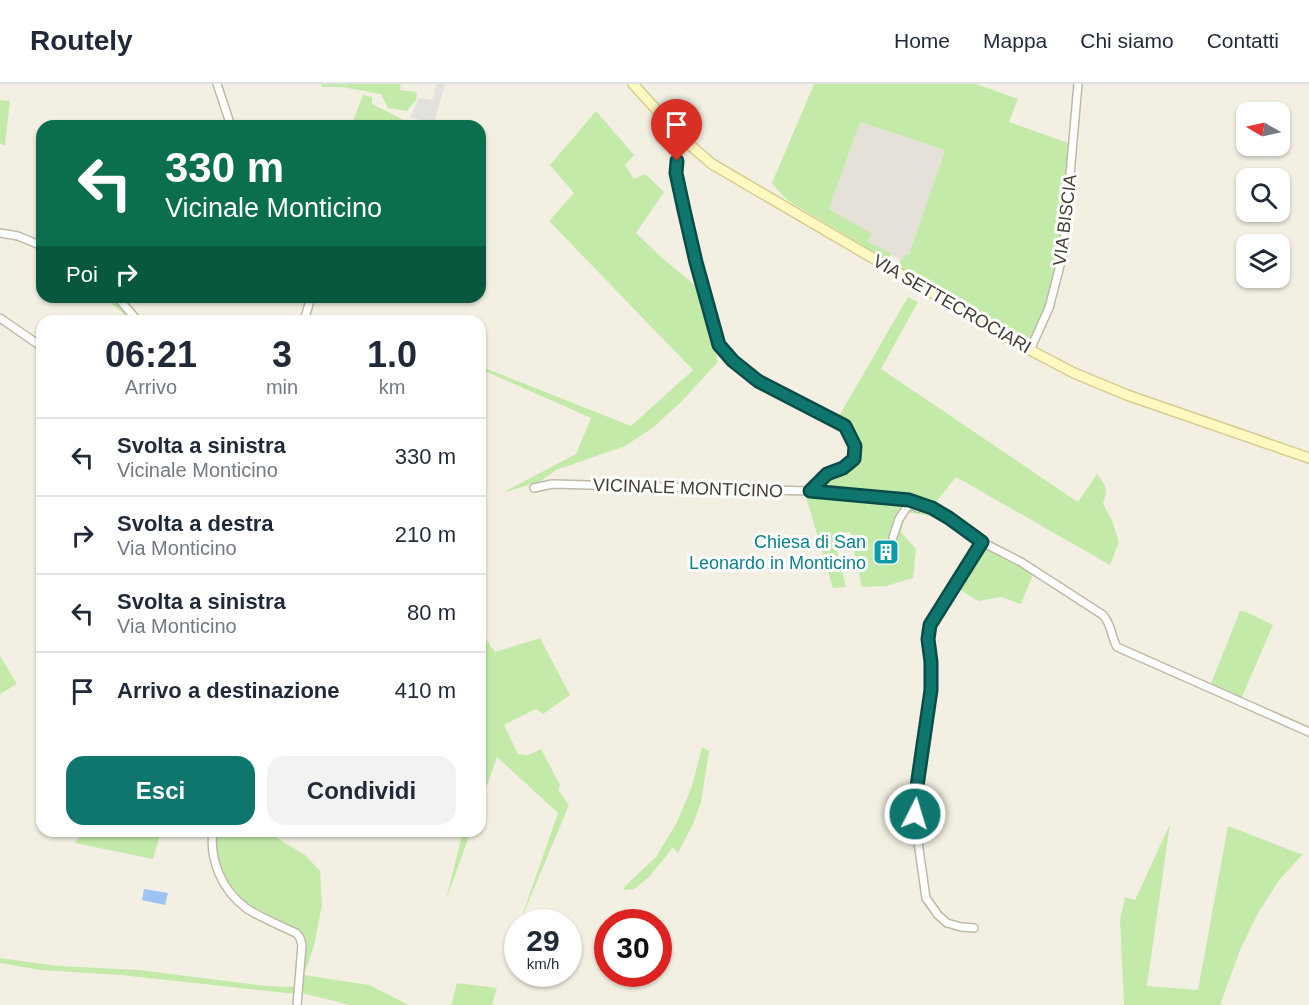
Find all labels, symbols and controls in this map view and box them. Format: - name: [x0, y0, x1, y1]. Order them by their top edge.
- text: Routely: [30, 25, 133, 56]
- text: Home: [894, 29, 950, 52]
- text: Mappa: [983, 29, 1047, 52]
- text: Chi siamo: [1080, 29, 1174, 52]
- text: Contatti: [1207, 29, 1279, 52]
- pin: [651, 99, 702, 161]
- north arrow: [1236, 102, 1290, 156]
- map controls: [1236, 102, 1290, 288]
- icon: arrive: [660, 108, 693, 141]
- icon: left: [66, 144, 144, 222]
- text: 330 m: [165, 144, 284, 191]
- button: search: [1236, 168, 1290, 222]
- street label: VIA BISCIA: [1049, 173, 1081, 267]
- text: Vicinale Monticino: [165, 193, 382, 223]
- button: layers: [1236, 234, 1290, 288]
- street label: VIA SETTECROCIARI: [869, 251, 1035, 357]
- icon: right: [110, 258, 143, 291]
- text: Poi: [66, 262, 98, 287]
- text: 06:21: [105, 334, 197, 375]
- text: 3: [272, 334, 292, 375]
- text: 1.0: [367, 334, 417, 375]
- text: Arrivo: [125, 376, 177, 398]
- text: min: [266, 376, 298, 398]
- text: km: [379, 376, 405, 398]
- text: Svolta a sinistra: [117, 433, 286, 458]
- icon: left: [66, 441, 99, 474]
- text: 330 m: [395, 444, 456, 469]
- text: Vicinale Monticino: [117, 459, 278, 481]
- street label: VICINALE MONTICINO: [593, 475, 783, 501]
- text: Svolta a destra: [117, 511, 274, 536]
- icon: right: [66, 519, 99, 552]
- text: 210 m: [395, 522, 456, 547]
- place label: Chiesa di San Leonardo in Monticino: [689, 532, 866, 573]
- text: Via Monticino: [117, 537, 237, 559]
- building icon: Chiesa di San Leonardo in Monticino: [871, 537, 901, 567]
- text: Svolta a sinistra: [117, 589, 286, 614]
- icon: left: [66, 597, 99, 630]
- text: 80 m: [407, 600, 456, 625]
- text: Via Monticino: [117, 615, 237, 637]
- icon: arrive: [66, 675, 99, 708]
- text: Arrivo a destinazione: [117, 678, 340, 703]
- text: 410 m: [395, 678, 456, 703]
- button: Esci: [66, 756, 255, 825]
- button: Condividi: [267, 756, 456, 825]
- position arrow: [883, 782, 947, 846]
- speed limit sign: 30: [594, 909, 672, 987]
- text: 29: [526, 924, 560, 957]
- text: km/h: [527, 955, 559, 972]

